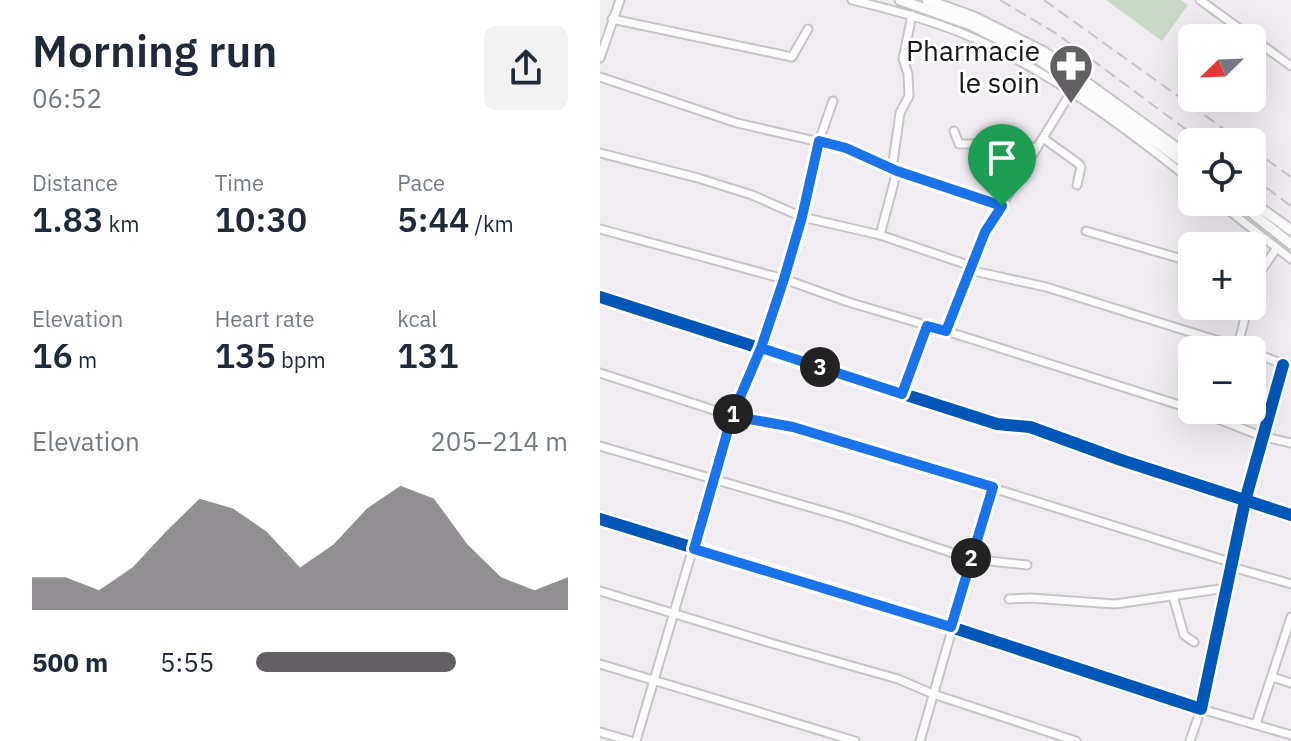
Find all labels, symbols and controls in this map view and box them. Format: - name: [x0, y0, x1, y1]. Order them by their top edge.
- text: Morning run: [32, 22, 277, 79]
- north arrow: [1178, 24, 1266, 112]
- map controls: [1178, 24, 1266, 424]
- button: share: [484, 26, 568, 110]
- place label: Pharmacie le soin: [906, 32, 1040, 101]
- pharmacy icon: Pharmacie le soin: [1047, 42, 1095, 105]
- text: 06:52: [32, 81, 102, 115]
- pin: [968, 124, 1036, 206]
- button: locate: [1178, 128, 1266, 216]
- icon: arrive: [980, 136, 1024, 180]
- text: Distance: [32, 168, 118, 197]
- text: Time: [215, 168, 264, 197]
- text: Pace: [397, 168, 445, 197]
- text: 1.83: [32, 197, 103, 241]
- text: 10:30: [215, 197, 307, 241]
- text: 5:44: [397, 197, 469, 241]
- text: km: [103, 209, 139, 238]
- text: /km: [469, 209, 514, 238]
- button: +: [1178, 232, 1266, 320]
- text: Elevation: [32, 304, 123, 333]
- text: Heart rate: [215, 304, 315, 333]
- text: kcal: [397, 304, 437, 333]
- text: 16: [32, 333, 73, 377]
- text: 135: [215, 333, 276, 377]
- text: 131: [397, 333, 459, 377]
- button: −: [1178, 336, 1266, 424]
- text: m: [73, 345, 97, 374]
- text: bpm: [276, 345, 326, 374]
- pin: 3: [800, 347, 840, 387]
- text: 3: [813, 352, 827, 381]
- pin: 1: [713, 394, 753, 434]
- text: 1: [726, 399, 740, 428]
- text: Elevation: [32, 424, 140, 458]
- text: 205–214 m: [430, 424, 568, 458]
- pin: 2: [951, 538, 991, 578]
- text: 2: [964, 543, 978, 572]
- text: 500 m: [32, 645, 108, 679]
- text: 5:55: [160, 645, 214, 679]

